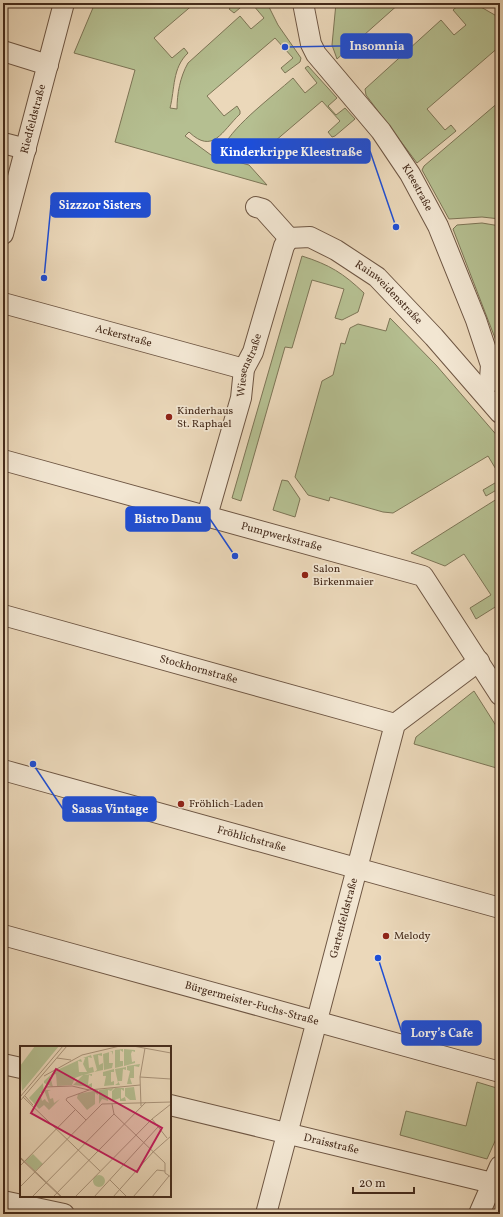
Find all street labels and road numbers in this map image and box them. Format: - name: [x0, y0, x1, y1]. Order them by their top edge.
- street label: Riedfeldstraße: [17, 83, 50, 155]
- street label: Kleestraße: [398, 161, 436, 214]
- street label: Rainweidenstraße: [352, 257, 426, 328]
- street label: Ackerstraße: [93, 321, 154, 351]
- street label: Wiesenstraße: [234, 332, 266, 398]
- street label: Pumpwerkstraße: [239, 519, 324, 555]
- street label: Stockhornstraße: [158, 651, 239, 687]
- street label: Fröhlichstraße: [215, 822, 288, 856]
- street label: Gartenfeldstraße: [326, 876, 362, 960]
- street label: Bürgermeister-Fuchs-Straße: [183, 978, 320, 1029]
- street label: Draisstraße: [302, 1130, 361, 1158]

